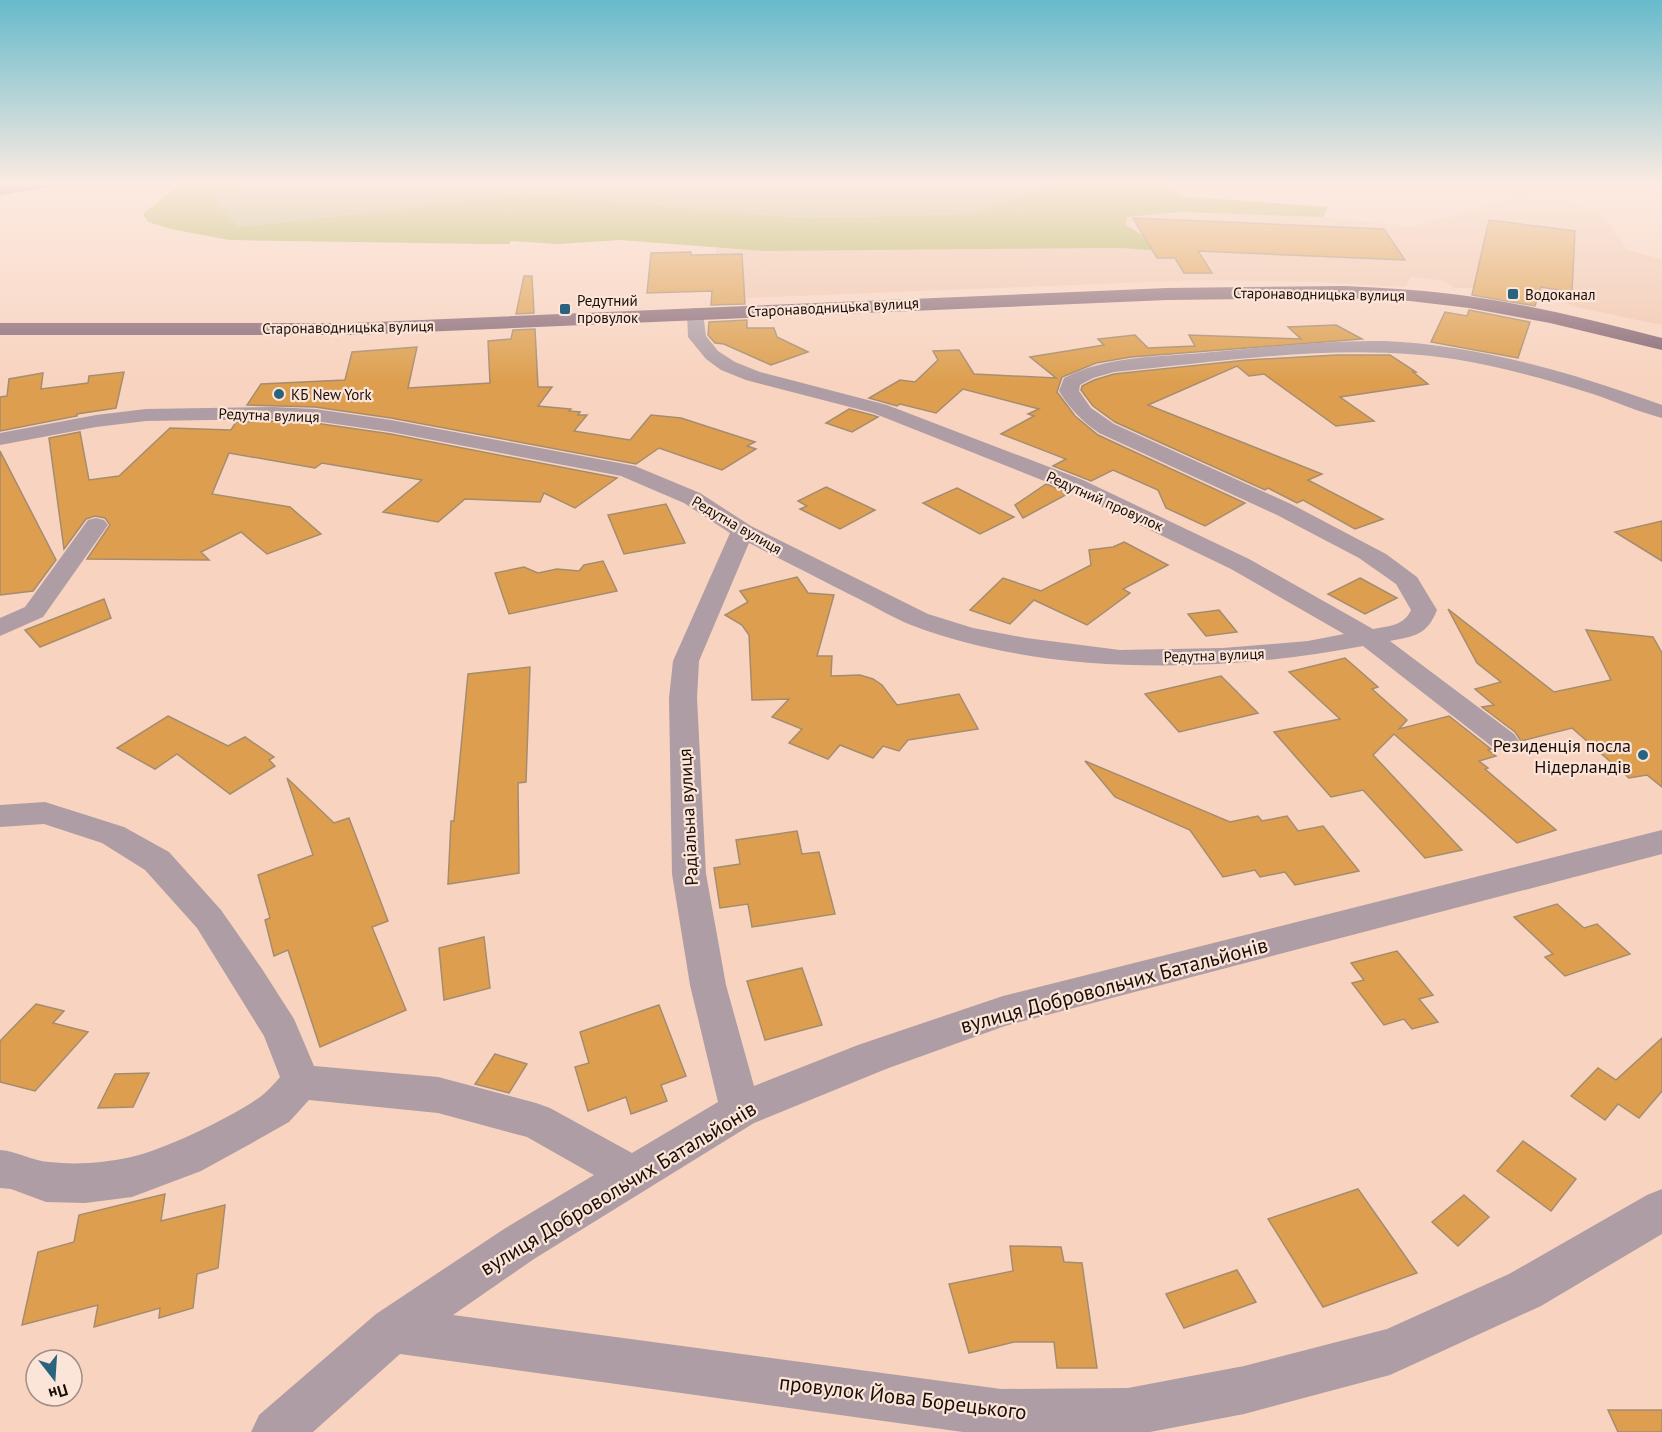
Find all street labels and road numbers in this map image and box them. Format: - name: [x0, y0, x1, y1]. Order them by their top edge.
- street label: Старонаводницька вулиця: [1233, 283, 1405, 305]
- street label: Старонаводницька вулиця: [747, 293, 919, 321]
- street label: Старонаводницька вулиця: [262, 316, 434, 338]
- street label: Редутна вулиця: [218, 404, 320, 426]
- street label: Редутний провулок: [1044, 467, 1167, 536]
- street label: Редутна вулиця: [688, 491, 786, 559]
- street label: Редутна вулиця: [1163, 644, 1265, 666]
- street label: Радіальна вулиця: [673, 748, 703, 886]
- street label: вулиця Добровольчих Батальйонів: [957, 931, 1271, 1039]
- street label: вулиця Добровольчих Батальйонів: [475, 1095, 761, 1281]
- street label: провулок Йова Борецького: [778, 1368, 1028, 1426]

